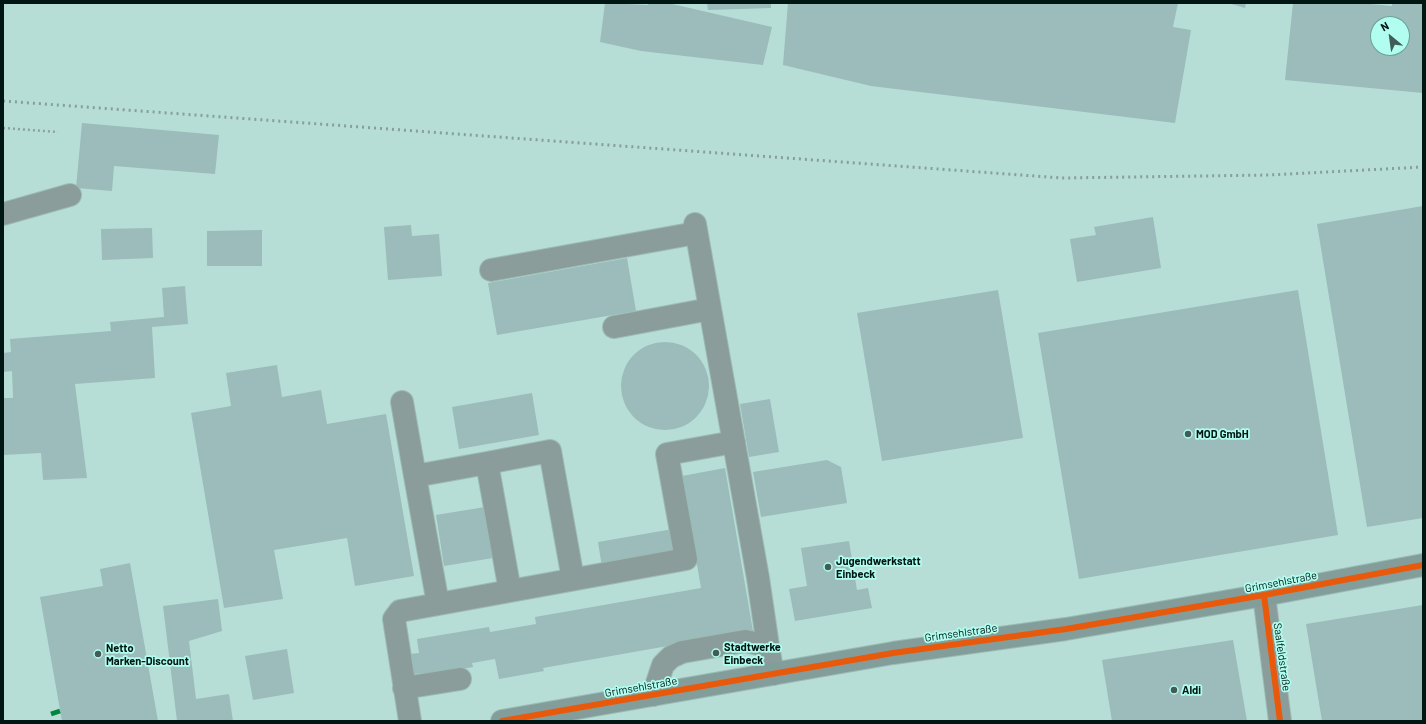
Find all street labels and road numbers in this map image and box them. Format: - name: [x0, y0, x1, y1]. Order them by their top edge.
- street label: Grimsehlstraße: [1244, 569, 1318, 595]
- street label: Grimsehlstraße: [924, 621, 998, 645]
- street label: Saalfeldstraße: [1271, 622, 1293, 692]
- street label: Grimsehlstraße: [604, 674, 678, 700]

